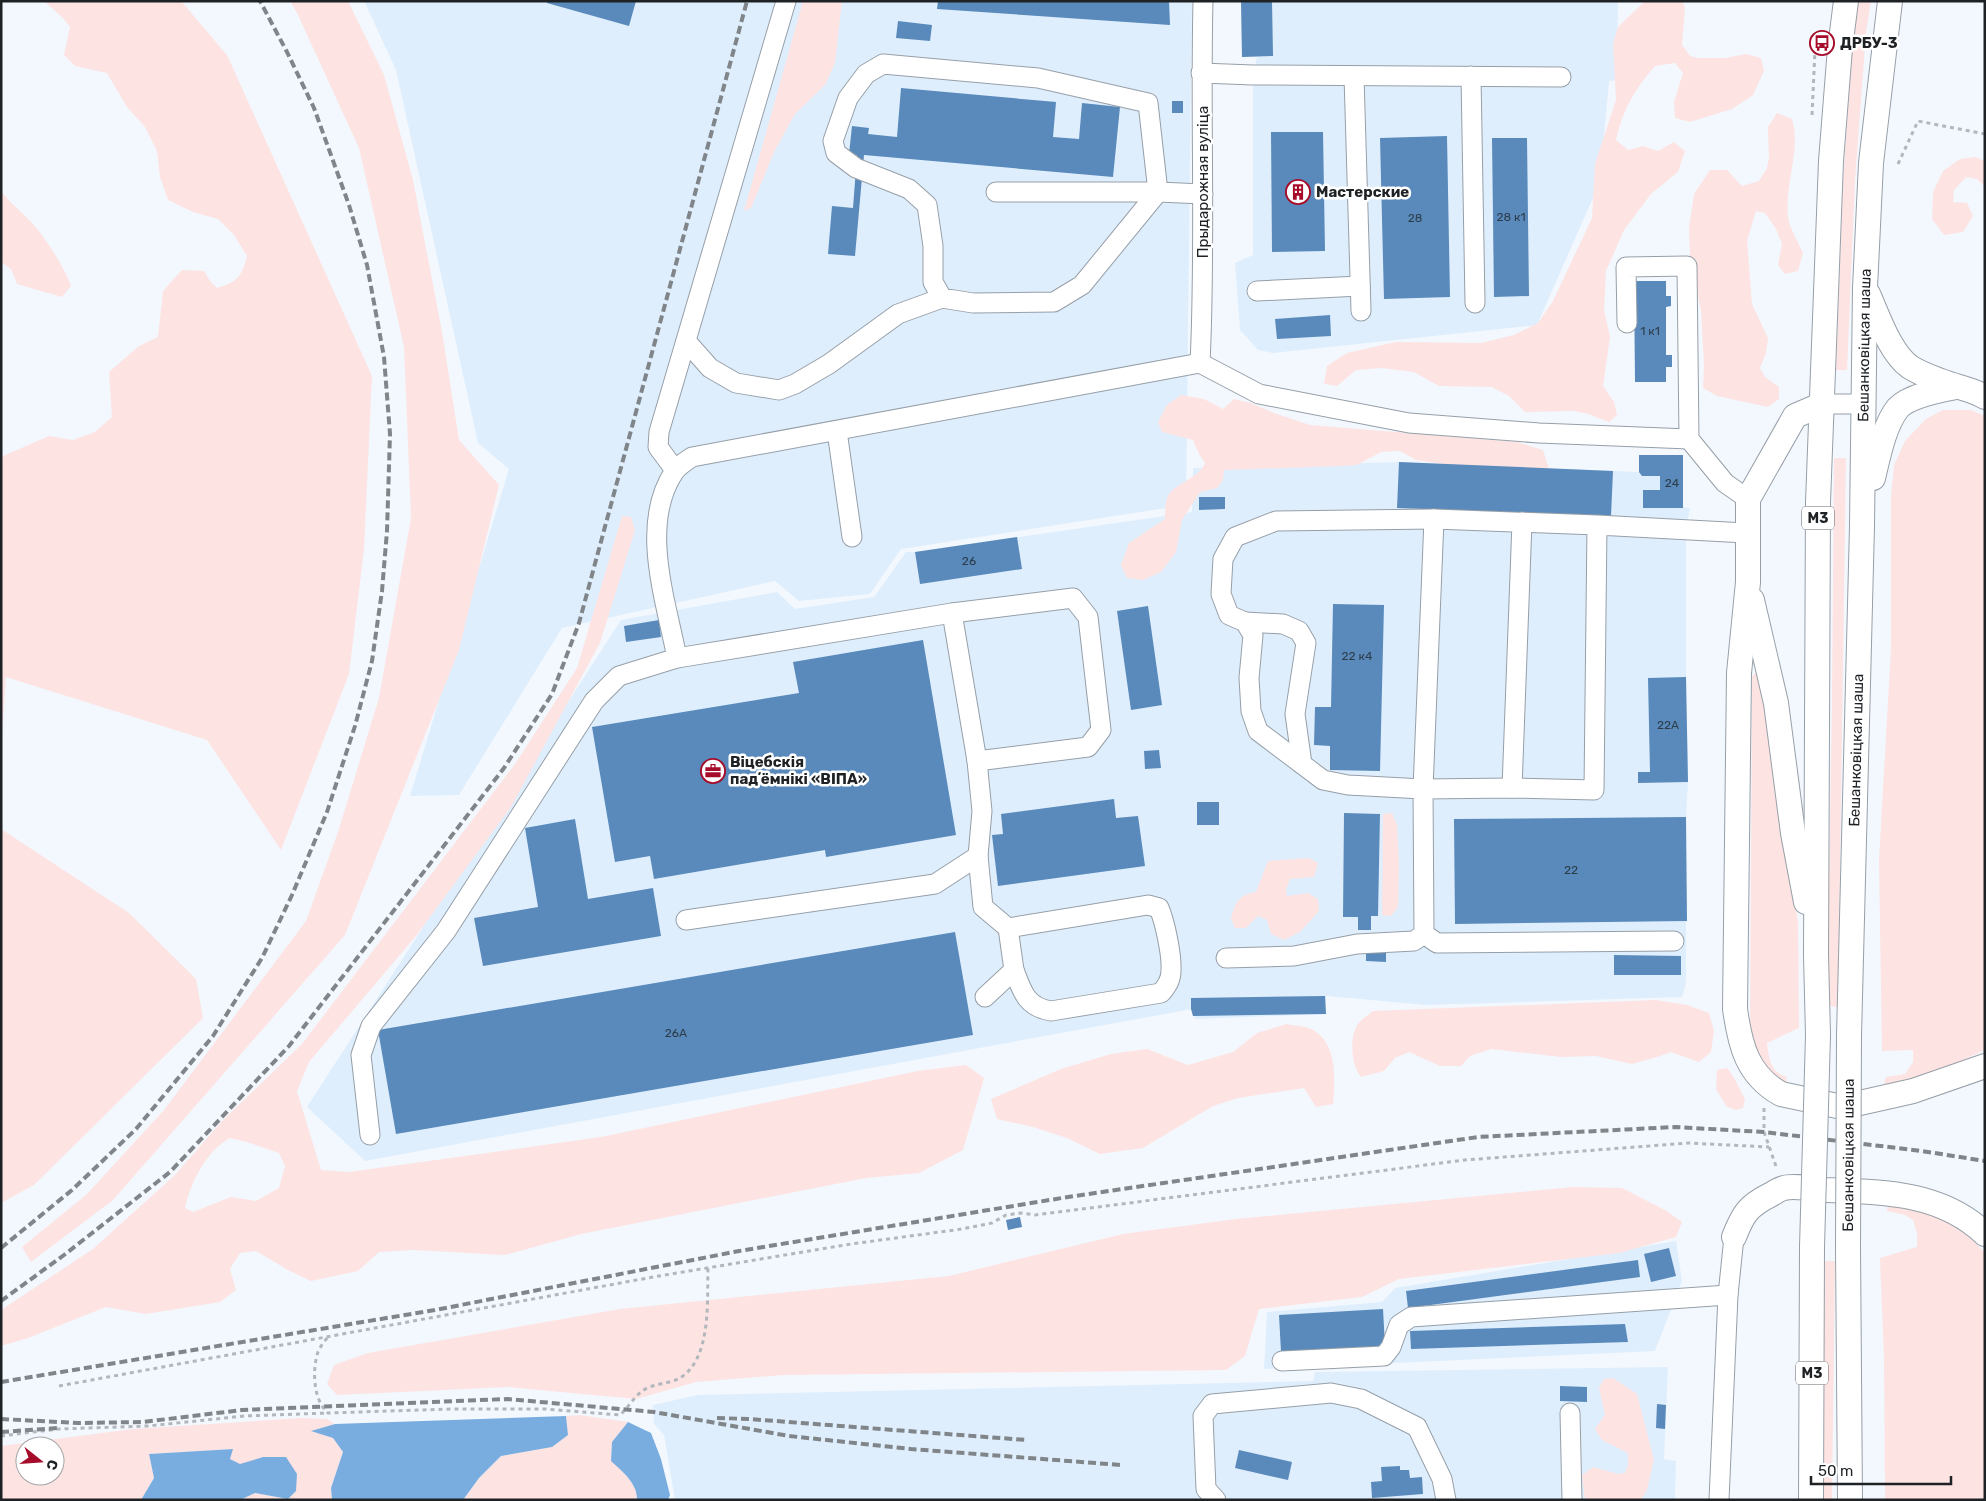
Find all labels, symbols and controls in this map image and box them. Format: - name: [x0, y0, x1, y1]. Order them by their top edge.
- bus stop icon: ДРБУ-3: [1809, 30, 1835, 56]
- place label: ДРБУ-3: [1840, 34, 1898, 52]
- street label: Прыдарожная вуліца: [1194, 106, 1212, 258]
- building icon: Мастерские: [1285, 179, 1311, 205]
- place label: Мастерские: [1316, 183, 1409, 201]
- house number: 28 к1: [1496, 210, 1526, 224]
- house number: 28: [1408, 211, 1422, 225]
- street label: Бешанковіцкая шаша: [1854, 268, 1875, 422]
- house number: 1 к1: [1640, 324, 1660, 338]
- house number: 24: [1665, 476, 1680, 490]
- road number: М3: [1802, 506, 1834, 530]
- house number: 26: [962, 554, 976, 568]
- house number: 22 к4: [1342, 649, 1373, 663]
- street label: Бешанковіцкая шаша: [1845, 673, 1867, 827]
- house number: 22А: [1657, 718, 1679, 732]
- place label: Віцебскія падʼёмнікі «ВІПА»: [730, 753, 867, 788]
- office icon: Віцебскія падʼёмнікі «ВІПА»: [700, 758, 726, 784]
- house number: 22: [1564, 863, 1578, 877]
- house number: 26А: [665, 1026, 687, 1040]
- street label: Бешанковіцкая шаша: [1839, 1078, 1858, 1232]
- road number: М3: [1796, 1362, 1828, 1385]
- north arrow: [15, 1436, 65, 1486]
- scale bar: [1811, 1454, 1951, 1486]
- text: С: [42, 1457, 62, 1472]
- text: 50 m: [1818, 1462, 1853, 1480]

